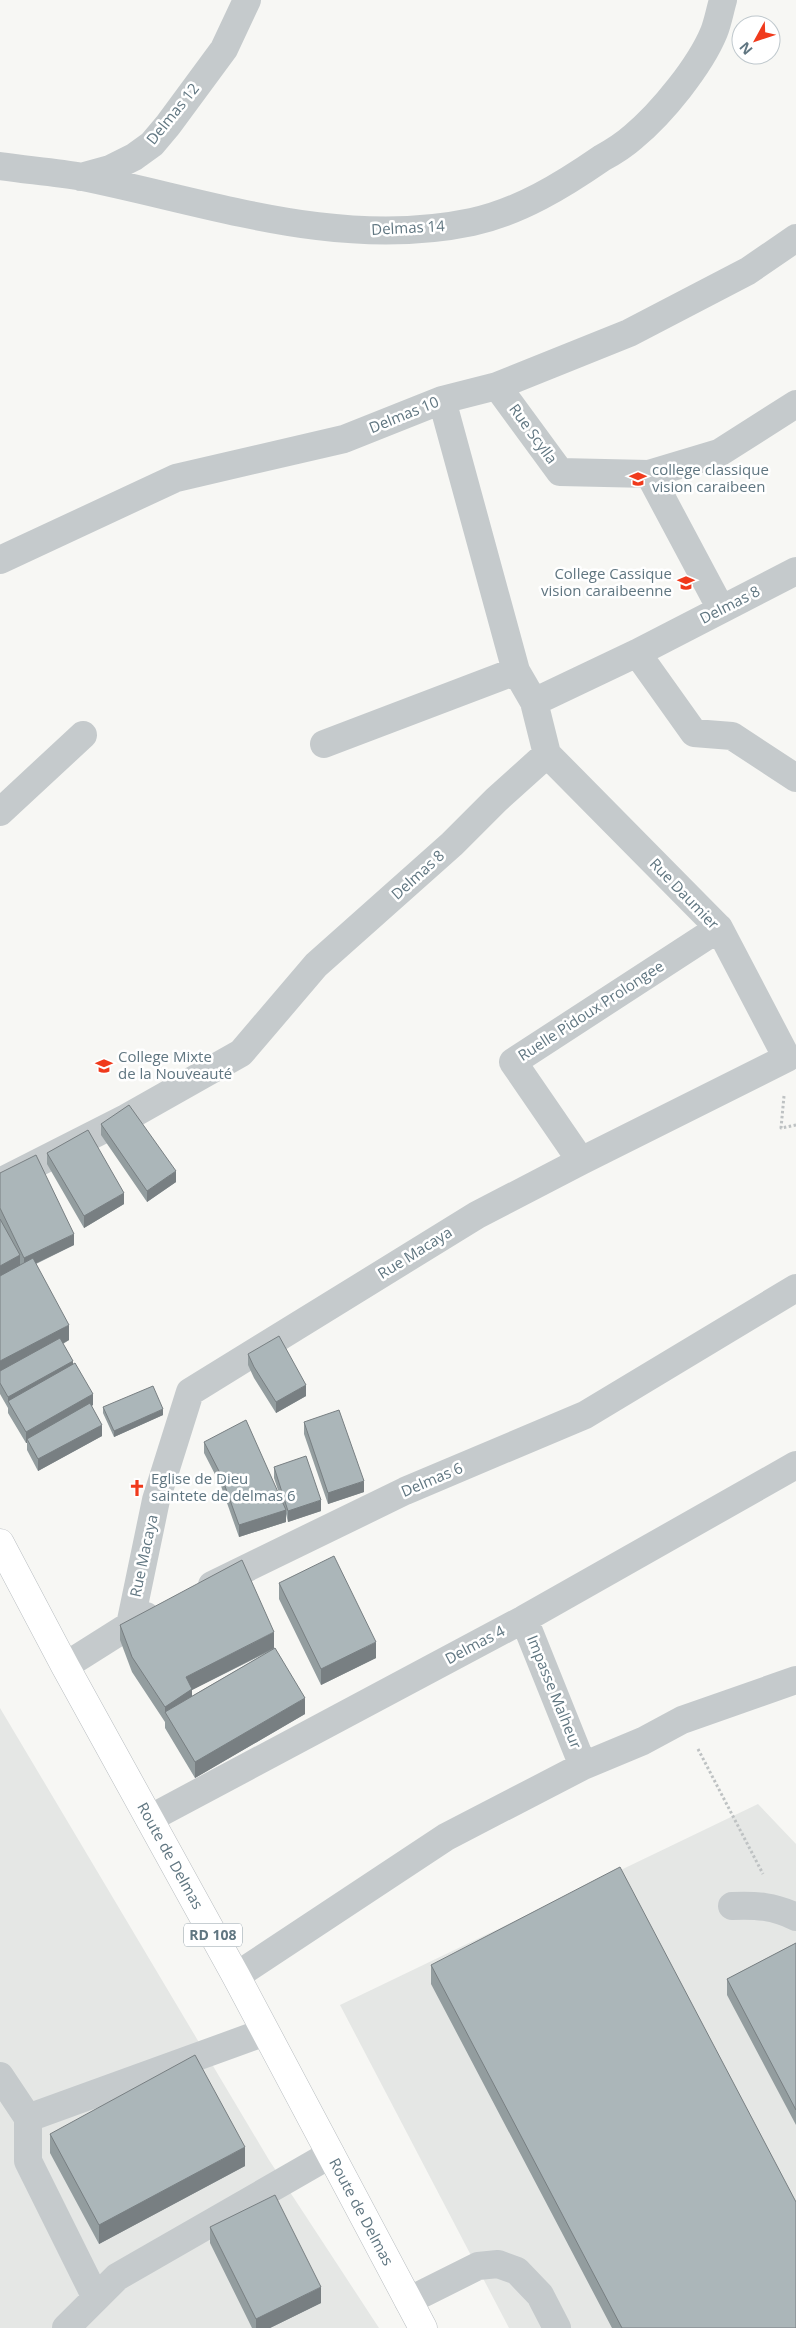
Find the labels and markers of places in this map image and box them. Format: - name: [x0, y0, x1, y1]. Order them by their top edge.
- place label: college classique vision caraibeen: [652, 459, 769, 496]
- school or university icon: college classique vision caraibeen: [628, 469, 648, 489]
- place label: College Cassique vision caraibeenne: [541, 563, 672, 600]
- school or university icon: College Cassique vision caraibeenne: [676, 573, 696, 593]
- place label: College Mixte de la Nouveauté: [118, 1046, 232, 1083]
- school or university icon: College Mixte de la Nouveauté: [94, 1056, 114, 1076]
- place label: Eglise de Dieu saintete de delmas 6: [151, 1468, 296, 1505]
- church icon: Eglise de Dieu saintete de delmas 6: [127, 1478, 147, 1498]

